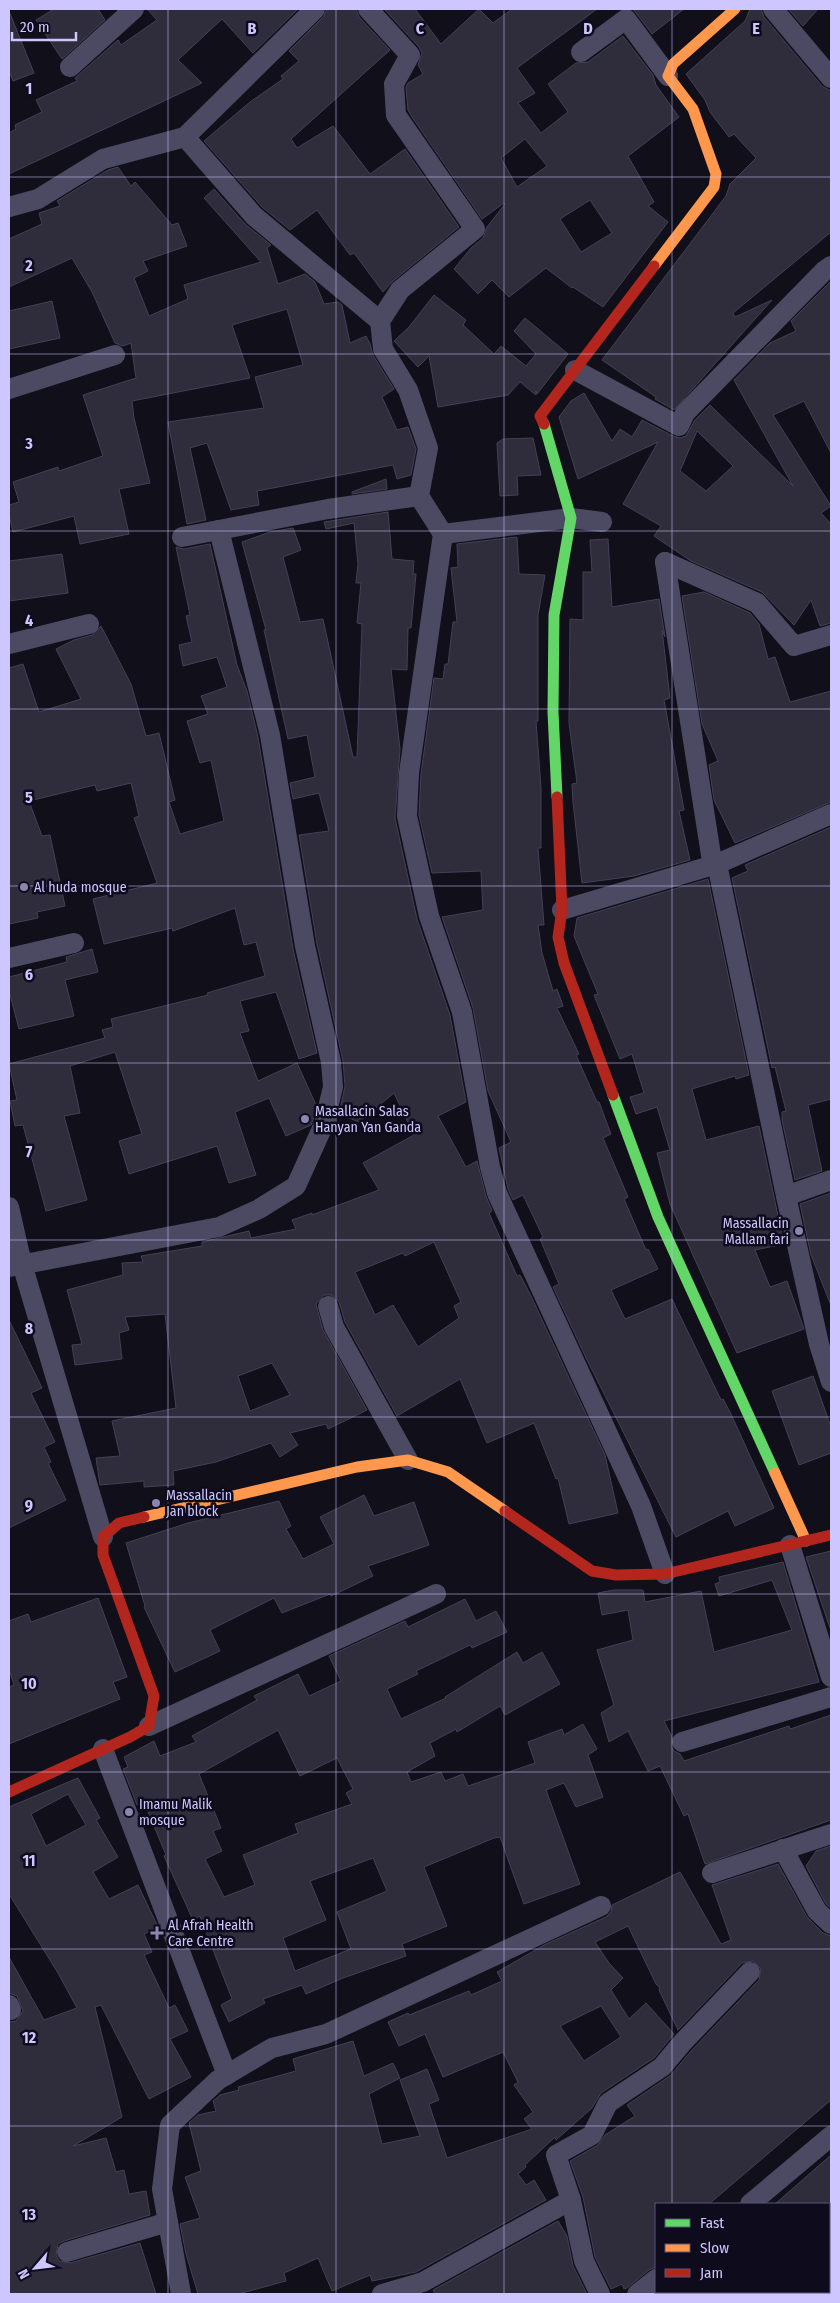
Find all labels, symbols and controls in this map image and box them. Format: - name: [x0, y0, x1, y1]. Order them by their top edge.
- scale bar: [12, 10, 76, 42]
- text: 20 m: [20, 18, 50, 36]
- text: B: [248, 19, 257, 38]
- text: C: [416, 19, 425, 38]
- text: D: [583, 19, 593, 38]
- text: E: [752, 19, 760, 38]
- text: 1: [26, 79, 32, 98]
- text: 2: [24, 256, 33, 275]
- text: 3: [24, 434, 33, 453]
- text: 4: [25, 611, 33, 630]
- text: 5: [25, 788, 33, 807]
- place label: Al huda mosque: [34, 879, 127, 896]
- marker: Al huda mosque: [18, 881, 30, 893]
- text: 6: [25, 965, 33, 984]
- place label: Masallacin Salas Hanyan Yan Ganda: [315, 1103, 421, 1136]
- marker: Masallacin Salas Hanyan Yan Ganda: [299, 1113, 311, 1125]
- text: 7: [26, 1142, 33, 1161]
- place label: Massallacin Mallam fari: [723, 1215, 789, 1248]
- marker: Massallacin Mallam fari: [793, 1225, 805, 1237]
- text: 8: [25, 1319, 34, 1338]
- place label: Massallacin Jan block: [166, 1487, 232, 1520]
- text: 9: [25, 1496, 33, 1515]
- marker: Massallacin Jan block: [150, 1497, 162, 1509]
- text: 10: [21, 1674, 37, 1693]
- place label: Imamu Malik mosque: [139, 1796, 213, 1829]
- marker: Imamu Malik mosque: [123, 1806, 135, 1818]
- text: 11: [22, 1851, 36, 1870]
- place label: Al Afrah Health Care Centre: [168, 1917, 254, 1950]
- marker: Al Afrah Health Care Centre: [150, 1926, 164, 1940]
- text: 12: [22, 2028, 37, 2047]
- legend: [655, 2203, 830, 2293]
- text: 13: [22, 2205, 37, 2224]
- text: Fast: [700, 2214, 724, 2232]
- text: Slow: [700, 2239, 729, 2257]
- north arrow: [10, 2243, 60, 2293]
- text: Jam: [700, 2264, 723, 2282]
- text: N: [14, 2266, 33, 2282]

